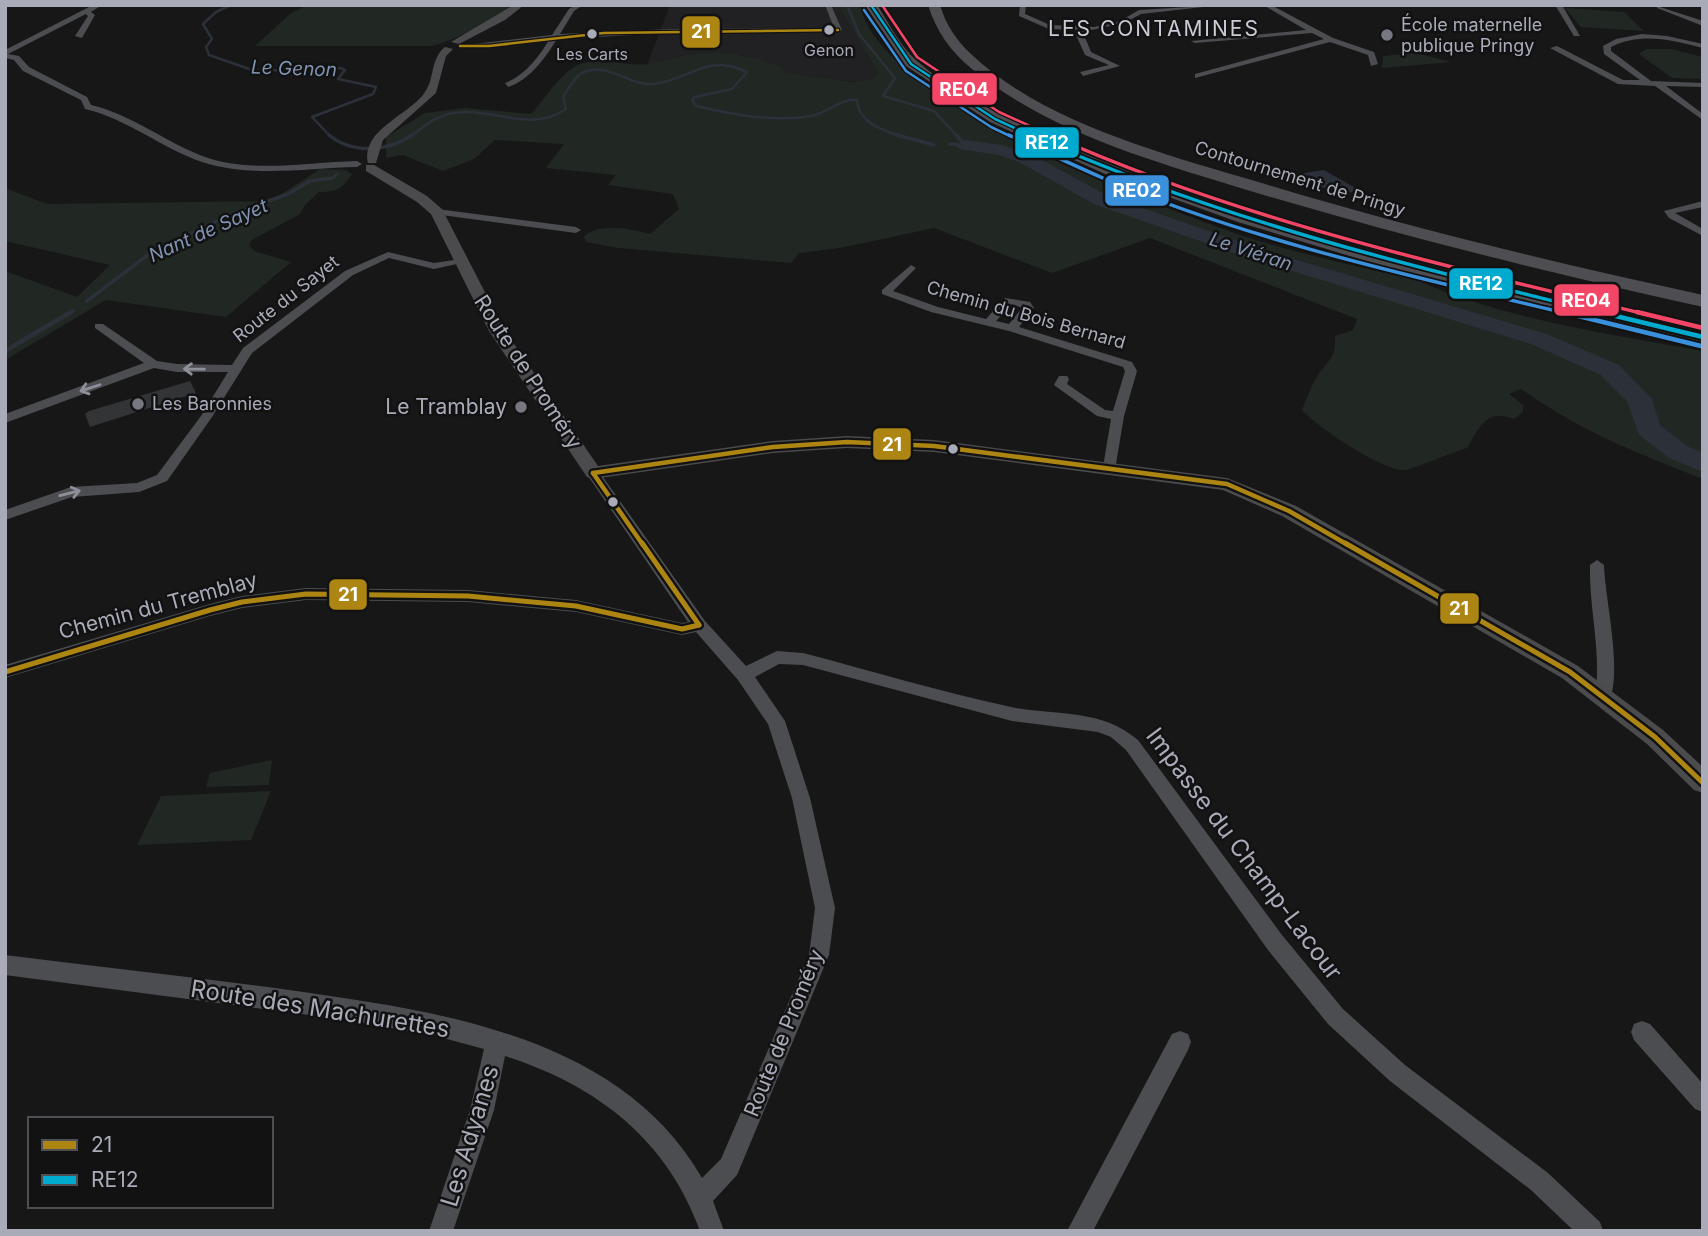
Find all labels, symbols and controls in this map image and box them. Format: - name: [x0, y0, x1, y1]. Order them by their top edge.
- place label: École maternelle publique Pringy: [1401, 13, 1542, 56]
- line badge: 21: [681, 15, 721, 49]
- district label: LES CONTAMINES: [1048, 16, 1260, 41]
- text: 21: [691, 20, 711, 43]
- marker: Genon: [822, 23, 836, 37]
- marker: Les Carts: [585, 27, 599, 41]
- marker: École maternelle publique Pringy: [1379, 27, 1395, 43]
- place label: Genon: [804, 40, 854, 60]
- place label: Les Carts: [556, 44, 628, 64]
- water label: Le Genon: [251, 56, 337, 81]
- line badge: RE04: [931, 72, 998, 106]
- text: RE04: [939, 78, 989, 101]
- line badge: RE12: [1014, 126, 1080, 159]
- text: RE12: [1025, 131, 1069, 154]
- street label: Contournement de Pringy: [1192, 136, 1408, 221]
- line badge: RE02: [1104, 174, 1170, 207]
- text: RE02: [1113, 179, 1161, 202]
- water label: Nant de Sayet: [145, 194, 272, 267]
- water label: Le Viéran: [1207, 227, 1295, 276]
- street label: Route du Sayet: [229, 251, 343, 346]
- line badge: RE12: [1448, 267, 1514, 300]
- text: RE12: [1459, 272, 1503, 295]
- street label: Chemin du Bois Bernard: [924, 276, 1128, 353]
- line badge: RE04: [1553, 283, 1620, 317]
- text: RE04: [1561, 289, 1611, 312]
- street label: Route de Proméry: [469, 290, 588, 453]
- one-way arrow: [183, 362, 206, 376]
- one-way arrow: [79, 383, 101, 395]
- place label: Les Baronnies: [152, 393, 272, 414]
- place label: Le Tramblay: [385, 394, 507, 419]
- marker: Les Baronnies: [130, 396, 146, 412]
- marker: Le Tramblay: [513, 399, 529, 415]
- line badge: 21: [872, 427, 912, 461]
- text: 21: [882, 433, 902, 456]
- unlabelled marker: [946, 442, 960, 456]
- one-way arrow: [58, 486, 80, 499]
- unlabelled marker: [606, 495, 620, 509]
- street label: Chemin du Tremblay: [56, 567, 260, 644]
- line badge: 21: [328, 578, 368, 611]
- text: 21: [338, 583, 358, 606]
- line badge: 21: [1439, 592, 1480, 625]
- text: 21: [1449, 597, 1469, 620]
- street label: Impasse du Champ-Lacour: [1140, 722, 1349, 985]
- street label: Route de Proméry: [739, 945, 829, 1120]
- street label: Route des Machurettes: [189, 974, 452, 1043]
- street label: Les Adyanes: [434, 1062, 505, 1210]
- legend: [28, 1117, 273, 1208]
- text: 21: [91, 1132, 112, 1157]
- text: RE12: [91, 1167, 139, 1192]

